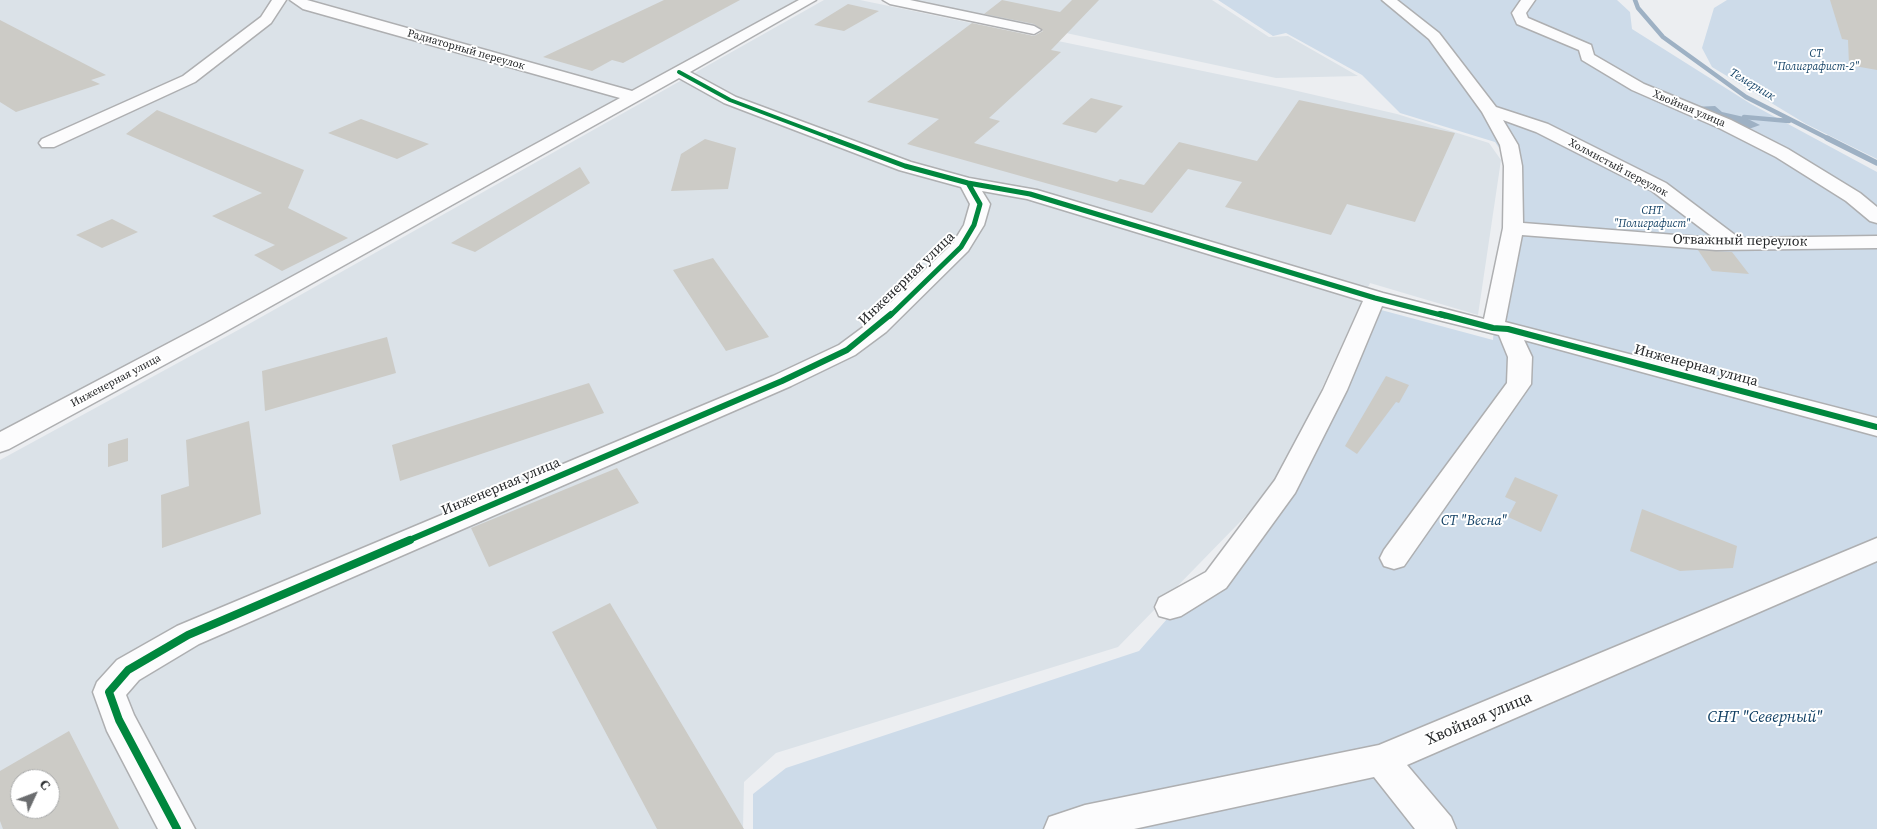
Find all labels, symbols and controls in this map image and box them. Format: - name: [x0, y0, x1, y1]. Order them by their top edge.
- street label: Радиаторный переулок: [406, 27, 526, 73]
- park label: СТ "Полиграфист-2": [1773, 47, 1859, 73]
- water label: Темерник: [1727, 66, 1777, 104]
- street label: Хвойная улица: [1651, 88, 1727, 130]
- street label: Холмистый переулок: [1566, 136, 1670, 200]
- park label: СНТ "Полиграфист": [1614, 204, 1690, 230]
- street label: Инженерная улица: [855, 229, 959, 329]
- street label: Отважный переулок: [1673, 231, 1807, 251]
- street label: Инженерная улица: [1632, 341, 1760, 391]
- street label: Инженерная улица: [69, 352, 163, 410]
- street label: Инженерная улица: [439, 454, 563, 520]
- park label: СТ "Весна": [1441, 513, 1507, 529]
- street label: Хвойная улица: [1423, 688, 1535, 750]
- park label: СНТ "Северный": [1707, 708, 1823, 728]
- north arrow: [10, 769, 60, 819]
- text: С: [35, 774, 56, 794]

